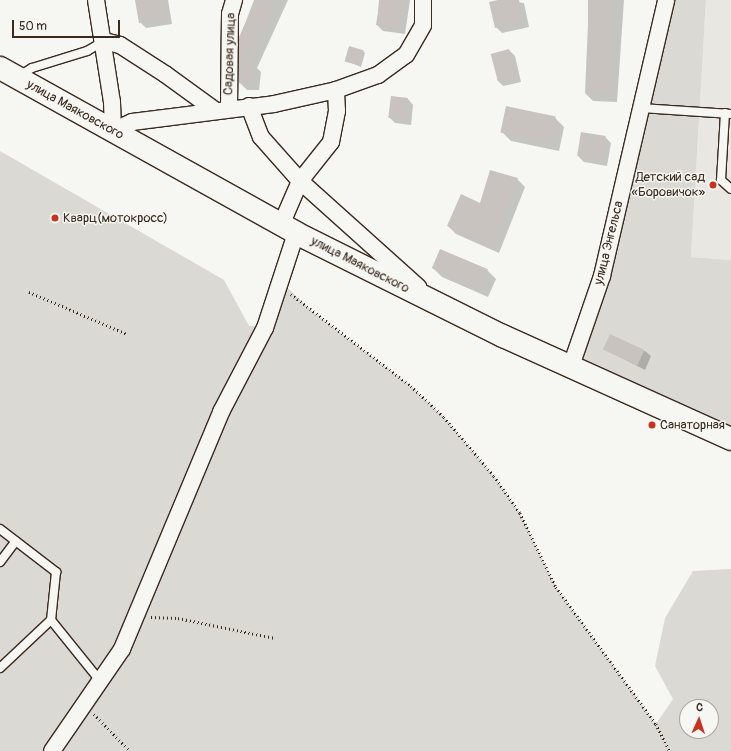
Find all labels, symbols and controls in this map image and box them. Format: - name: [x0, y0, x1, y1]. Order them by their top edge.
- scale bar: [14, 12, 122, 38]
- street label: Садовая улица: [221, 12, 239, 96]
- text: 50 m: [19, 19, 47, 34]
- street label: улица Маяковского: [24, 77, 126, 143]
- place label: Детский сад «Боровичок»: [632, 170, 705, 201]
- marker: Детский сад «Боровичок»: [708, 180, 718, 190]
- street label: улица Энгельса: [591, 199, 627, 287]
- place label: Кварц(мотокросс): [63, 210, 168, 226]
- marker: Кварц(мотокросс): [50, 213, 60, 223]
- street label: улица Маяковского: [308, 233, 412, 297]
- place label: Санаторная: [660, 417, 725, 433]
- marker: Санаторная: [647, 420, 657, 430]
- north arrow: [679, 699, 719, 739]
- text: С: [696, 701, 703, 714]

